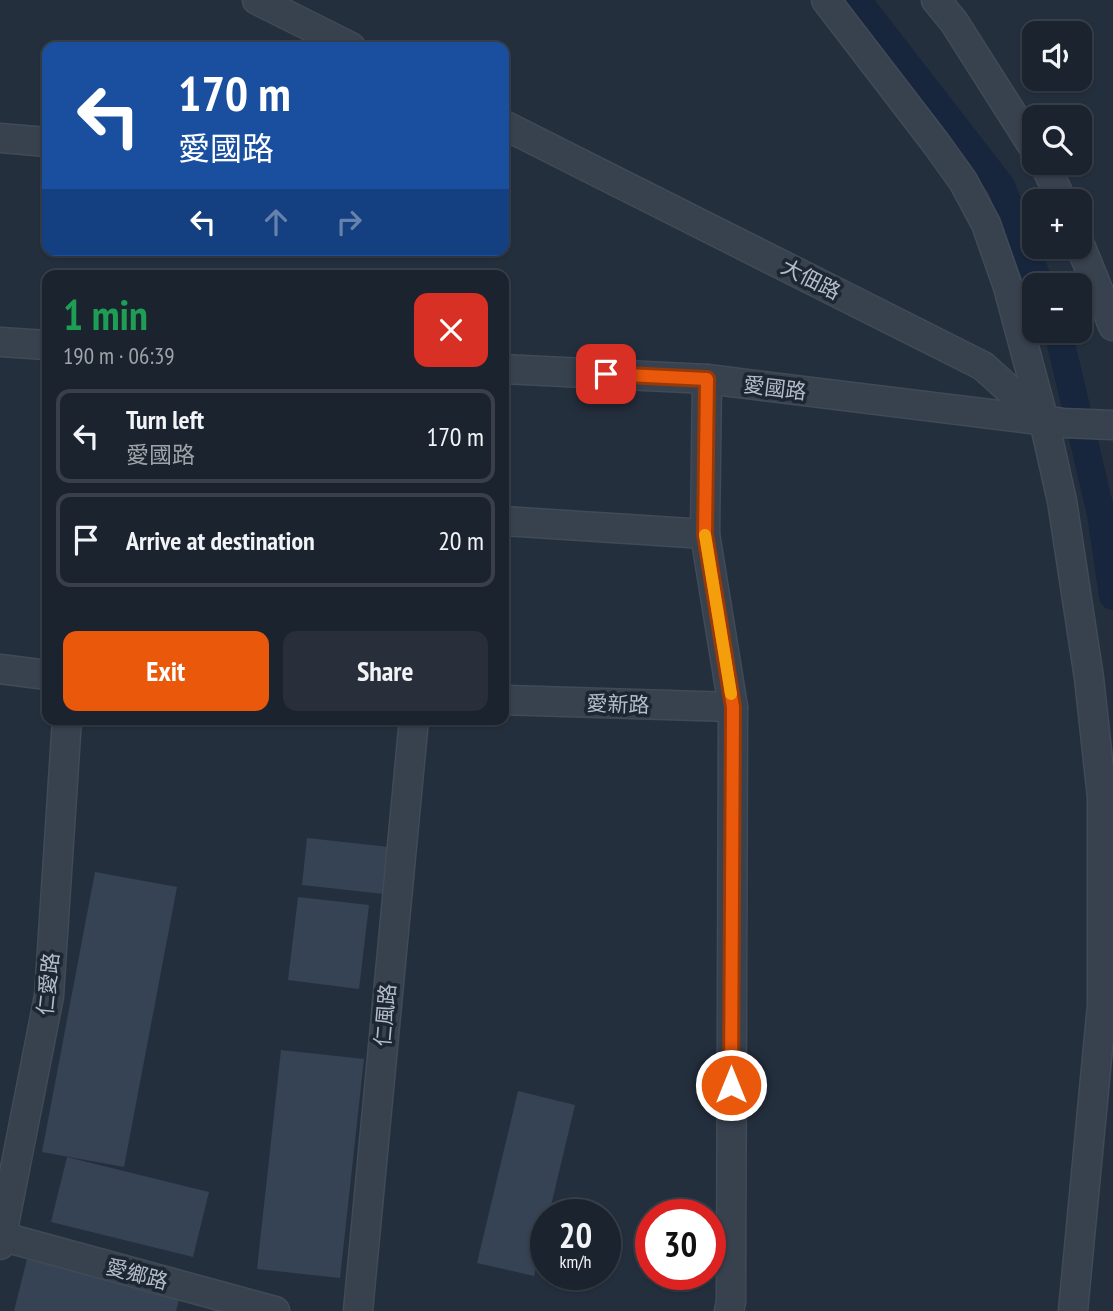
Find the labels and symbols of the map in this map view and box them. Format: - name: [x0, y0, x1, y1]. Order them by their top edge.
- street label: 大佃路: [777, 253, 845, 305]
- pin: [576, 344, 636, 404]
- street label: 愛國路: [742, 371, 808, 405]
- street label: 愛新路: [586, 689, 650, 719]
- street label: 仁愛路: [31, 951, 65, 1017]
- street label: 仁風路: [369, 982, 401, 1048]
- position arrow: [694, 1048, 768, 1122]
- speed limit sign: 30: [635, 1199, 726, 1290]
- street label: 愛鄉路: [103, 1253, 171, 1295]

